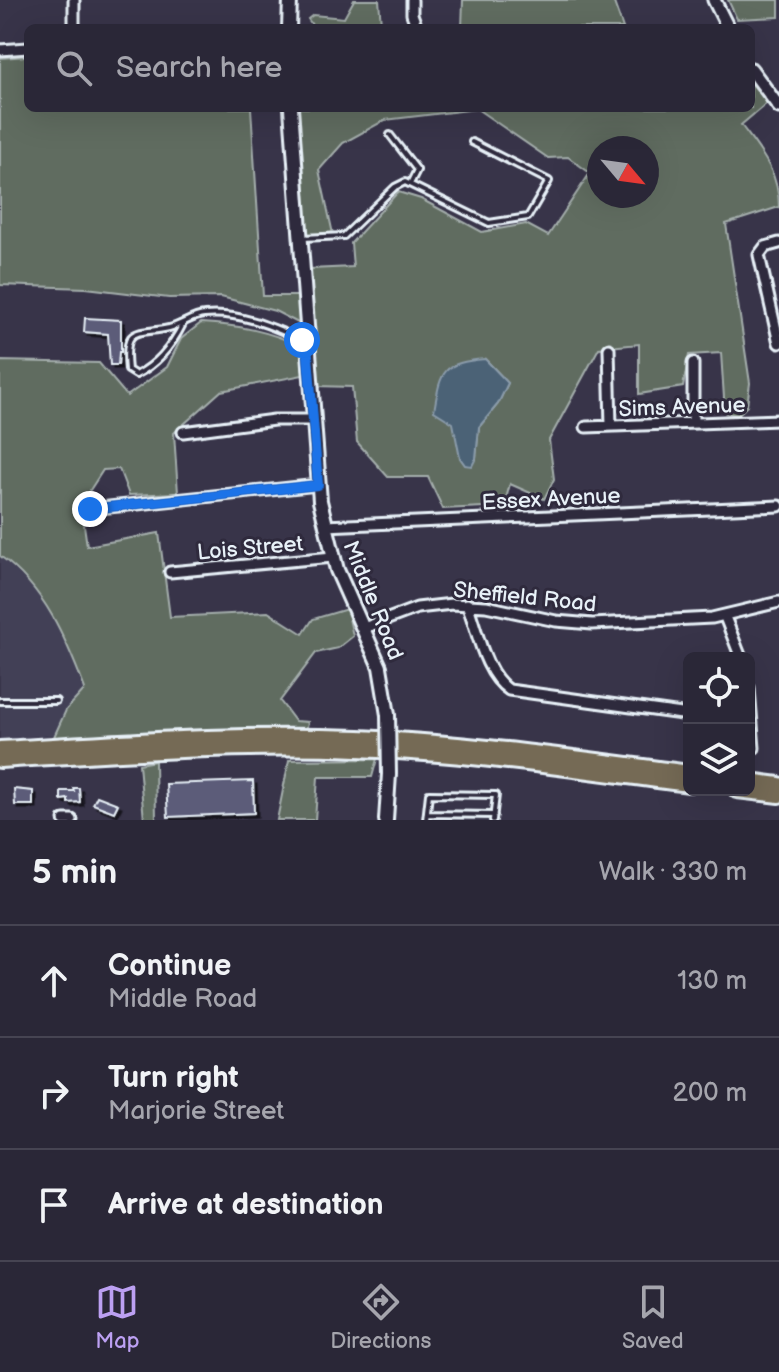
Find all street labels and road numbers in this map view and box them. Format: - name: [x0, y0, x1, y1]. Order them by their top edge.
- street label: Sims Avenue: [618, 392, 746, 423]
- street label: Essex Avenue: [481, 482, 621, 517]
- street label: Lois Street: [196, 530, 305, 567]
- street label: Middle Road: [336, 537, 409, 664]
- street label: Sheffield Road: [452, 577, 598, 618]

